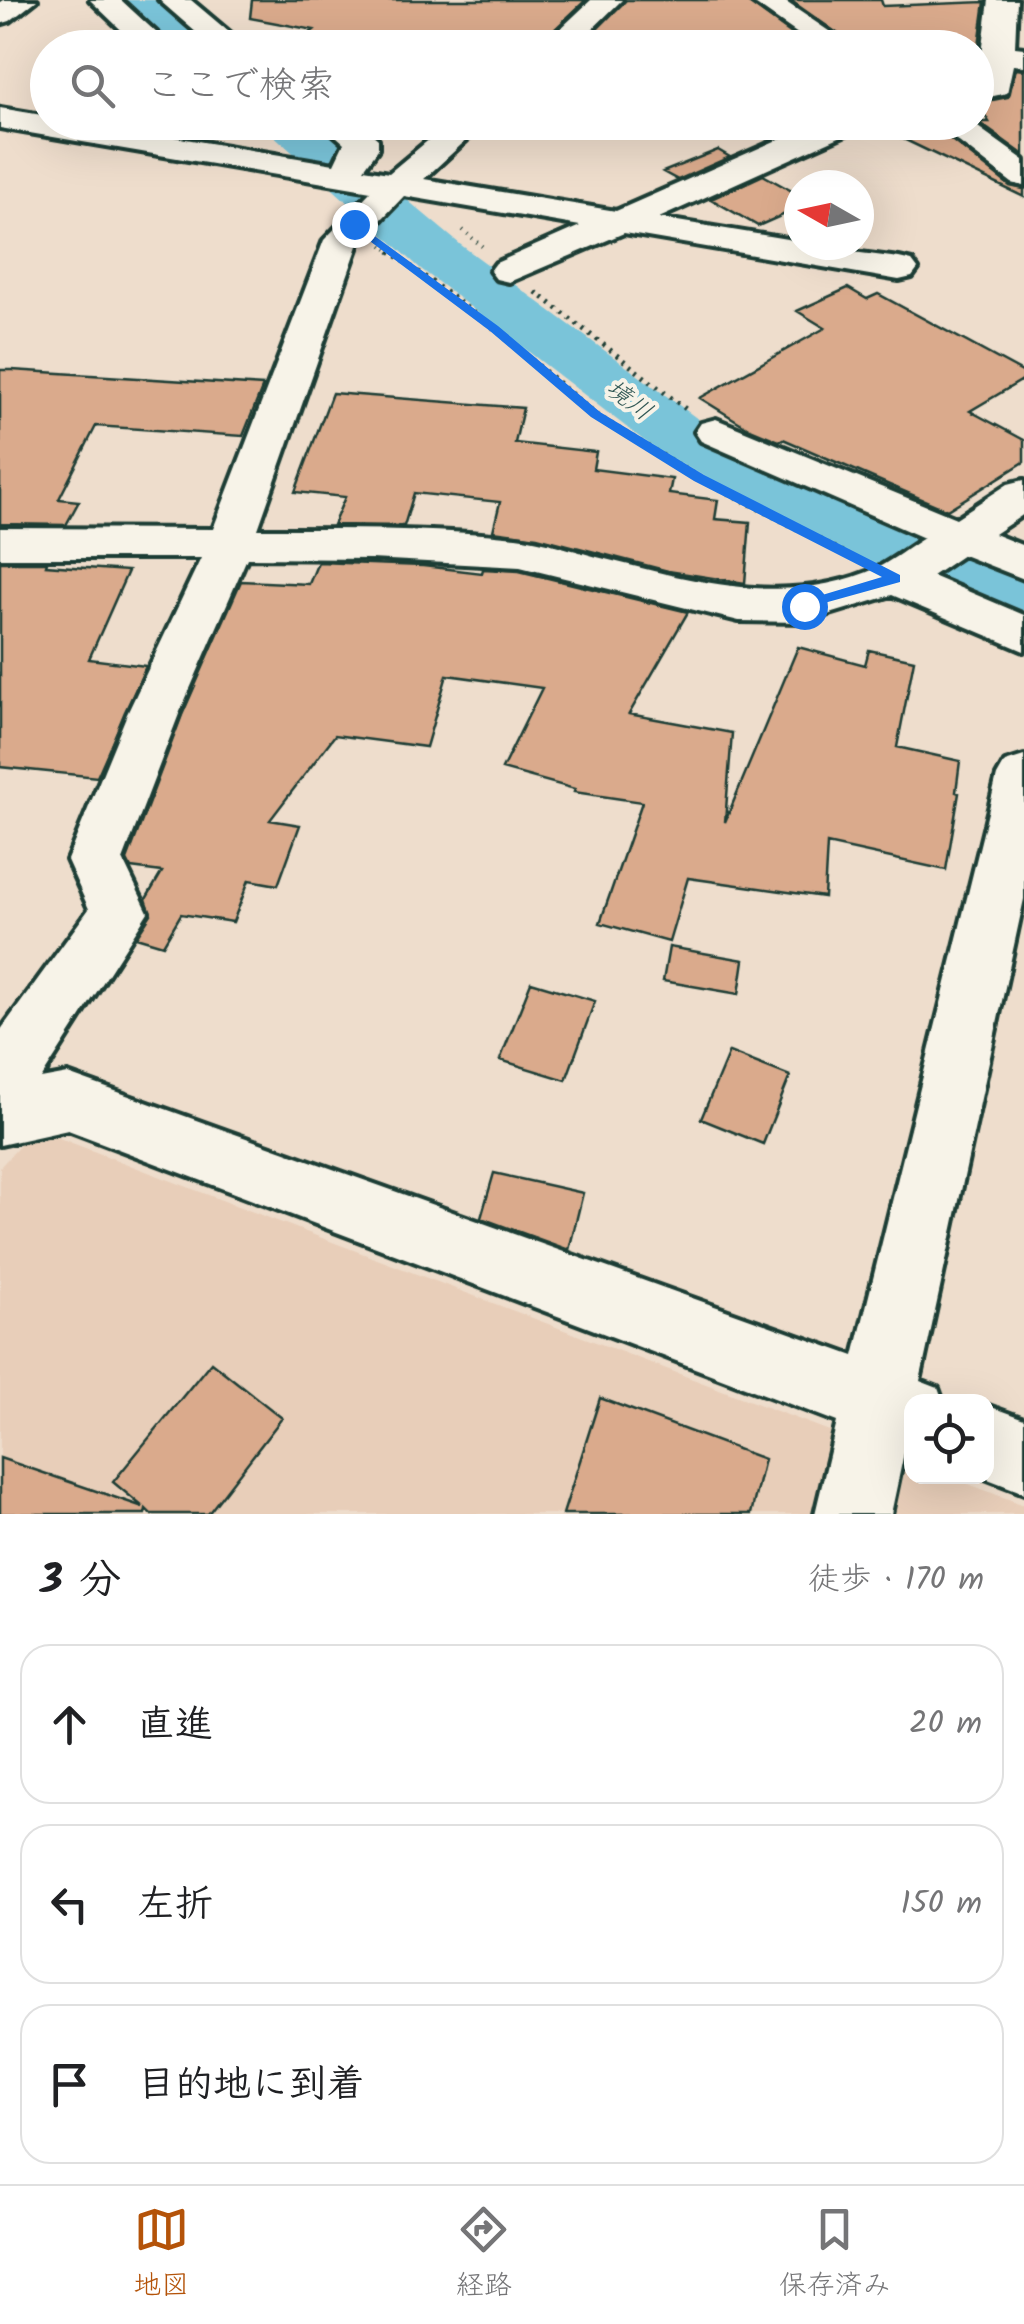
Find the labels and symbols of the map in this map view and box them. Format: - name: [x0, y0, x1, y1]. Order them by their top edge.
- north arrow: [784, 170, 874, 260]
- route end: [332, 202, 378, 248]
- water label: 境川: [597, 370, 661, 432]
- route start: [782, 584, 828, 630]

